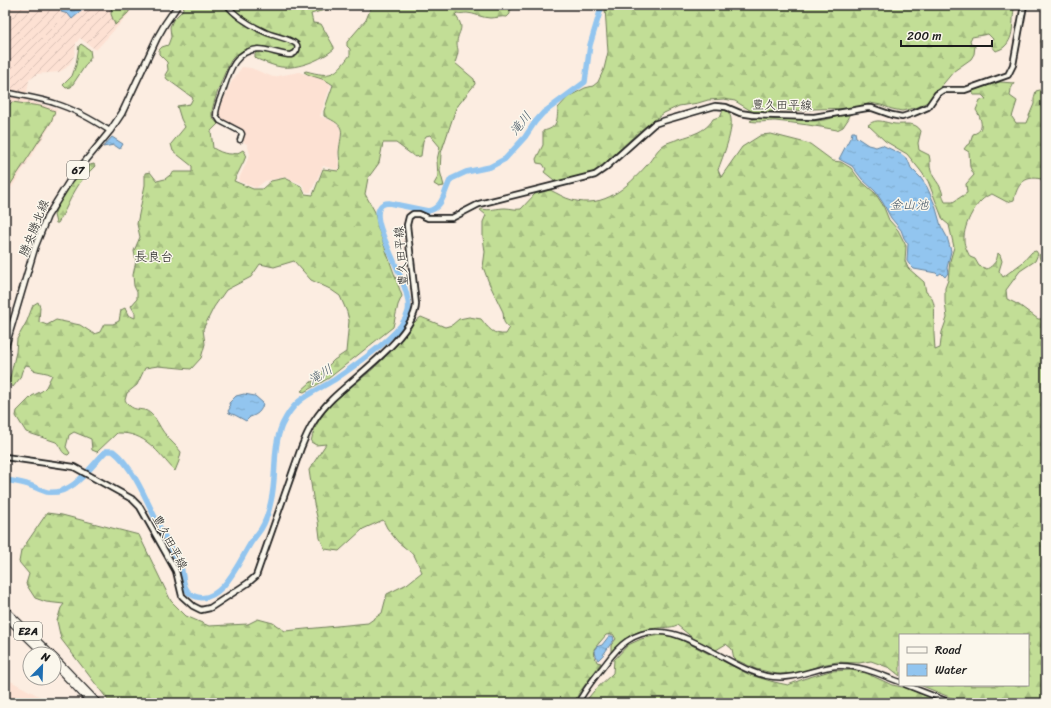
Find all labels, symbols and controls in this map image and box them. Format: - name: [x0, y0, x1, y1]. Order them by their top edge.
- scale bar: [901, 22, 992, 48]
- text: 200 m: [907, 25, 941, 47]
- street label: 豊久田平線: [752, 93, 812, 117]
- water label: 滝川: [503, 106, 538, 141]
- road number: 67: [67, 161, 89, 179]
- water label: 金山池: [889, 193, 929, 216]
- street label: 勝央勝北線: [13, 196, 55, 260]
- street label: 豊久田平線: [387, 225, 415, 287]
- district label: 長良台: [134, 245, 174, 268]
- water label: 滝川: [303, 358, 337, 391]
- street label: 豊久田平線: [146, 510, 194, 574]
- road number: E2A: [14, 622, 42, 640]
- legend: [899, 634, 1029, 686]
- text: Road: [935, 639, 962, 661]
- north arrow: [22, 646, 62, 686]
- text: N: [38, 647, 53, 668]
- text: Water: [935, 659, 968, 681]

